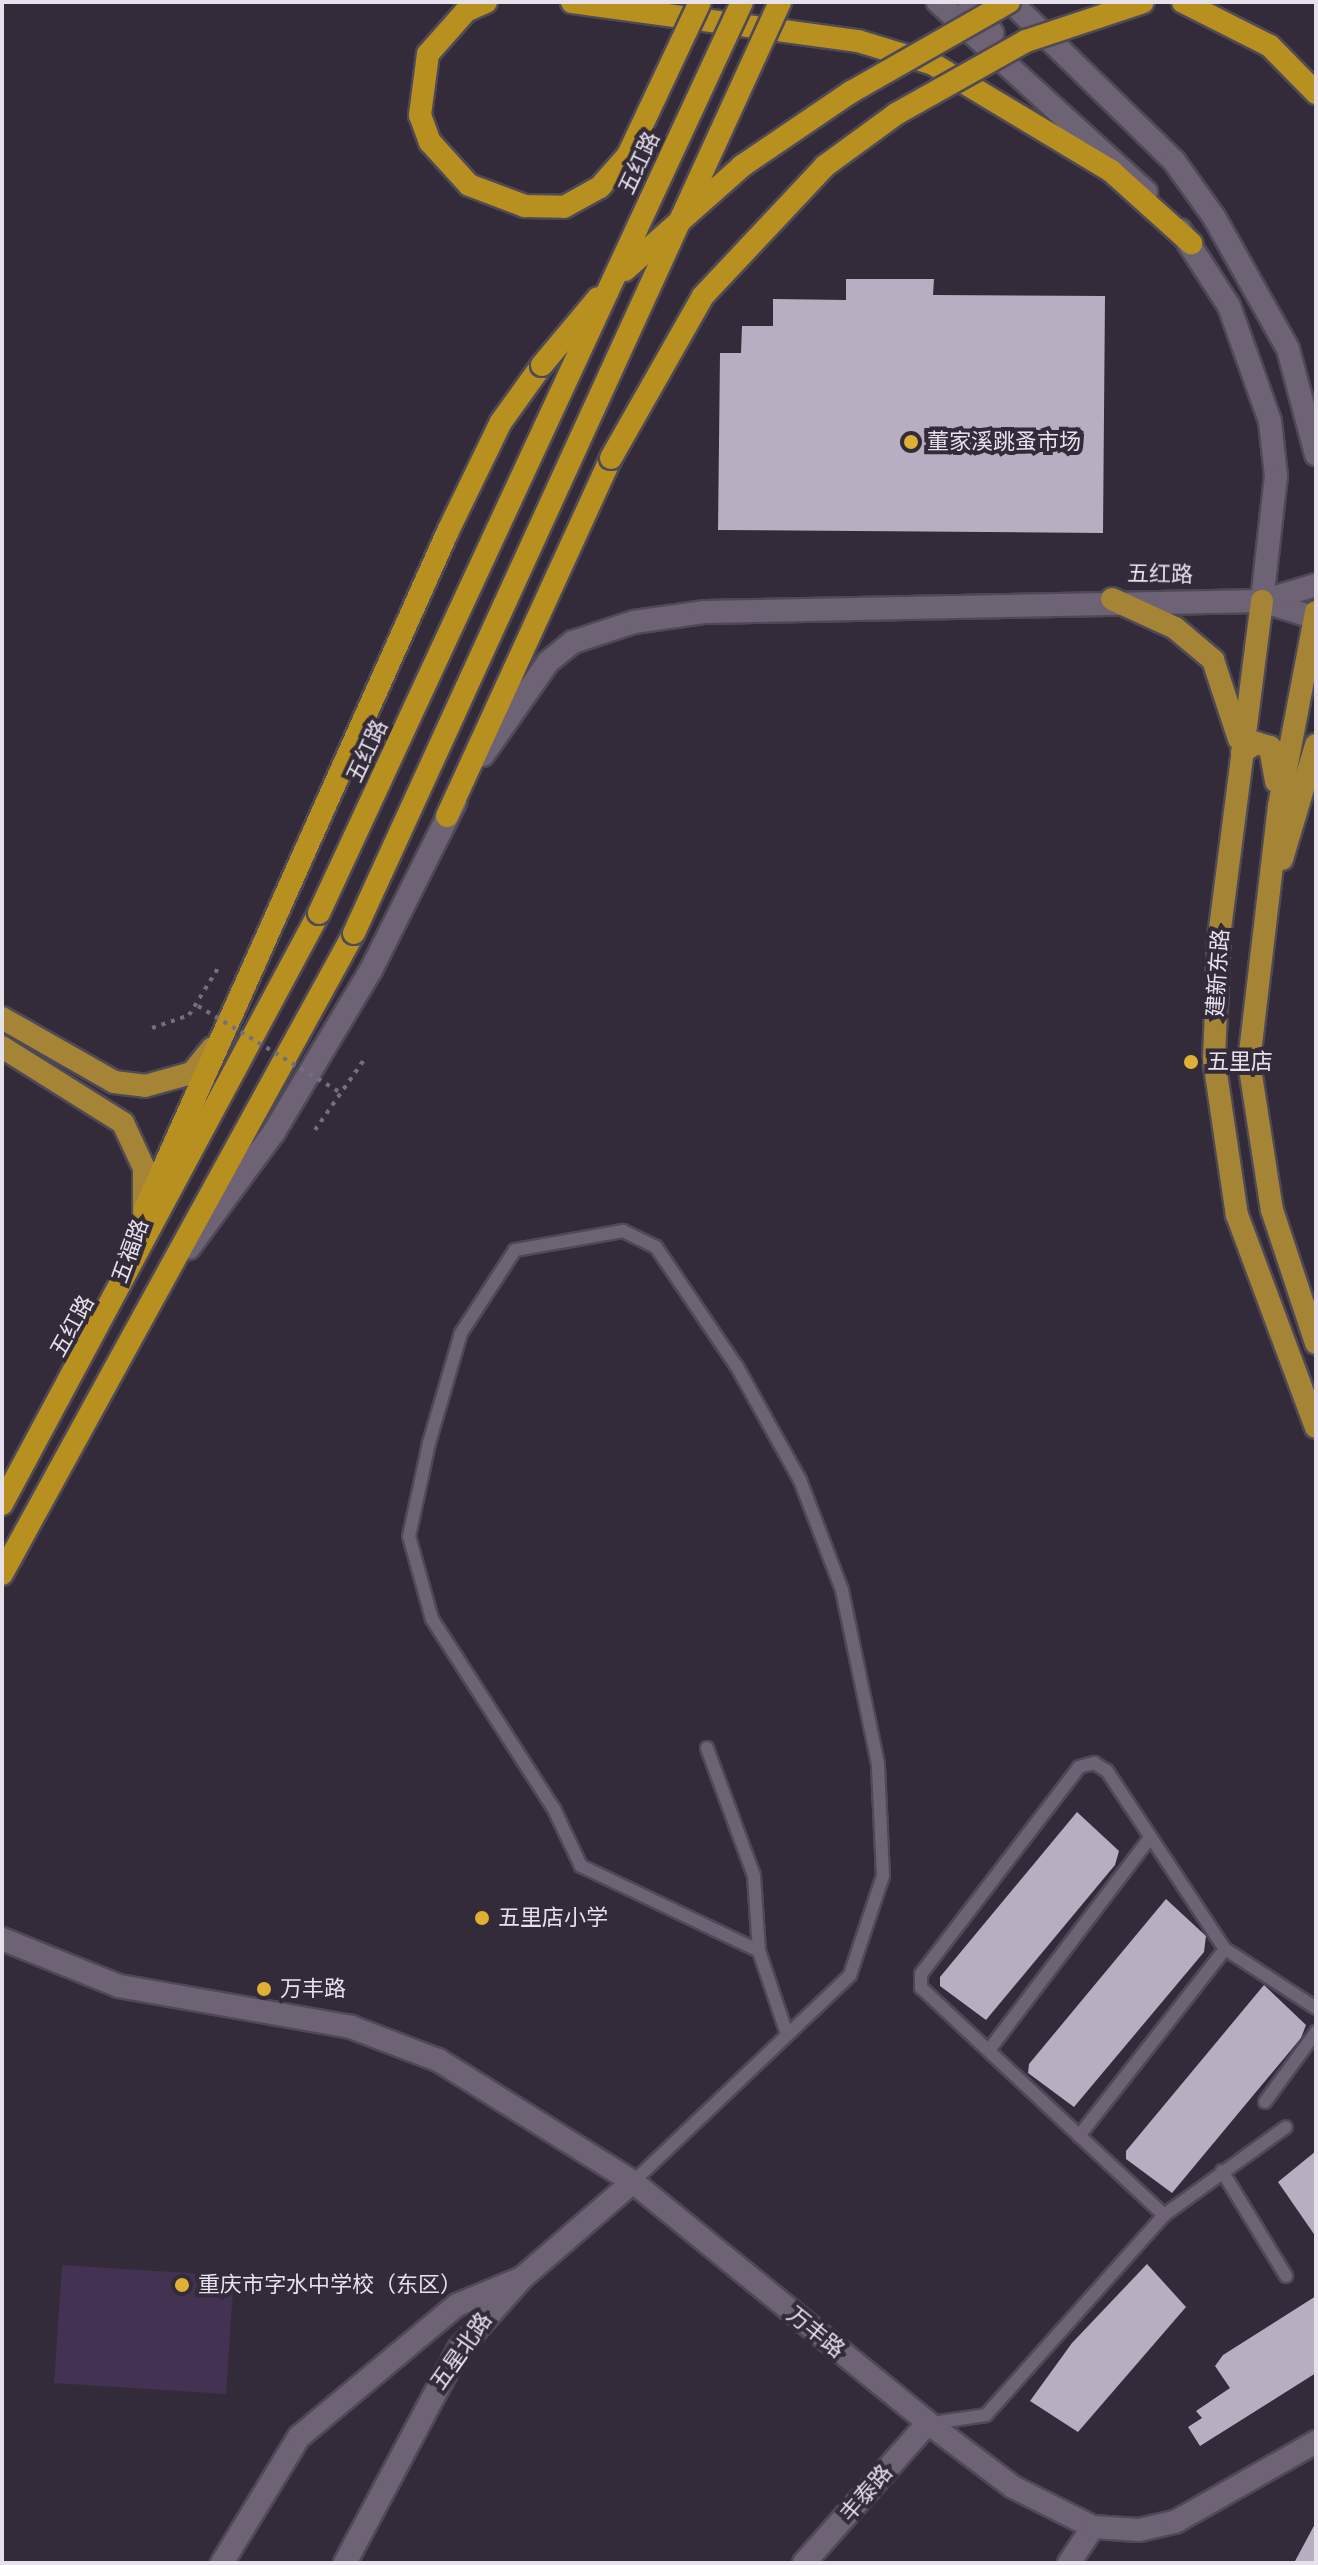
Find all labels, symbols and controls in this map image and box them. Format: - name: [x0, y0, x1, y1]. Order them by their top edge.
- street label: 五红路: [613, 128, 665, 198]
- place label: 董家溪跳蚤市场: [927, 429, 1081, 455]
- marker: 董家溪跳蚤市场: [902, 433, 920, 451]
- street label: 五红路: [1127, 560, 1193, 588]
- street label: 五红路: [341, 716, 393, 786]
- street label: 建新东路: [1202, 928, 1234, 1018]
- place label: 五里店: [1207, 1049, 1273, 1075]
- marker: 五里店: [1182, 1053, 1200, 1071]
- street label: 五福路: [106, 1215, 154, 1287]
- street label: 五红路: [44, 1291, 100, 1361]
- place label: 五里店小学: [498, 1905, 608, 1931]
- marker: 五里店小学: [473, 1909, 491, 1927]
- place label: 万丰路: [280, 1976, 346, 2002]
- marker: 万丰路: [255, 1980, 273, 1998]
- place label: 重庆市字水中学校（东区）: [198, 2272, 462, 2298]
- marker: 重庆市字水中学校（东区）: [173, 2276, 191, 2294]
- street label: 万丰路: [782, 2301, 850, 2363]
- street label: 五星北路: [425, 2307, 497, 2395]
- street label: 丰泰路: [834, 2459, 898, 2527]

